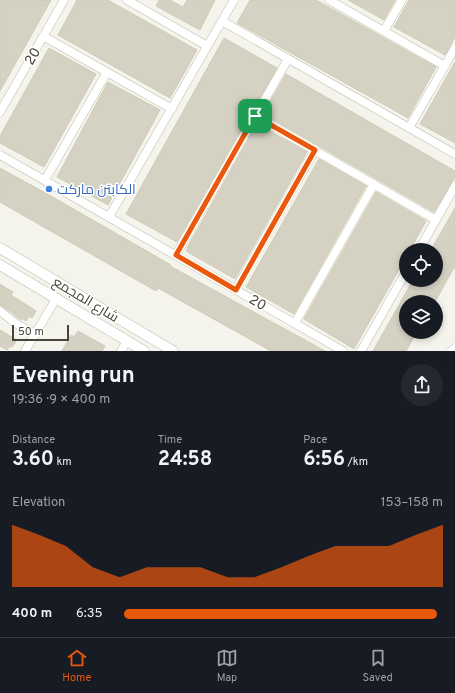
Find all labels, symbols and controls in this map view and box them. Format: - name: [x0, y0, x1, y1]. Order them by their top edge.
- street label: 20: [22, 45, 45, 69]
- pin: [238, 99, 272, 133]
- icon: arrive: [244, 105, 266, 127]
- place label: الكابتن ماركت: [57, 182, 136, 199]
- marker: الكابتن ماركت: [44, 184, 54, 194]
- map controls: [399, 243, 443, 339]
- button: locate: [399, 243, 443, 287]
- street label: شارع المجمع: [49, 274, 121, 327]
- street label: 20: [245, 292, 269, 315]
- button: layers: [399, 295, 443, 339]
- scale bar: [12, 323, 69, 342]
- text: 50 m: [18, 325, 44, 339]
- text: Evening run: [12, 363, 135, 390]
- button: share: [401, 364, 443, 406]
- text: 19:36 · 9 × 400 m: [12, 392, 110, 408]
- text: Distance: [12, 433, 55, 447]
- text: Time: [158, 433, 182, 447]
- text: Pace: [303, 433, 328, 447]
- text: 3.60: [12, 447, 54, 473]
- text: 24:58: [158, 447, 212, 473]
- text: 6:56: [303, 447, 345, 473]
- text: km: [54, 455, 72, 469]
- text: /km: [345, 455, 368, 469]
- text: Elevation: [12, 495, 65, 511]
- text: 153–158 m: [381, 495, 443, 511]
- text: 400 m: [12, 606, 52, 622]
- text: 6:35: [76, 606, 103, 622]
- tab: Home: [62, 647, 91, 685]
- tab: Map: [216, 647, 238, 685]
- tab: Saved: [363, 647, 393, 685]

